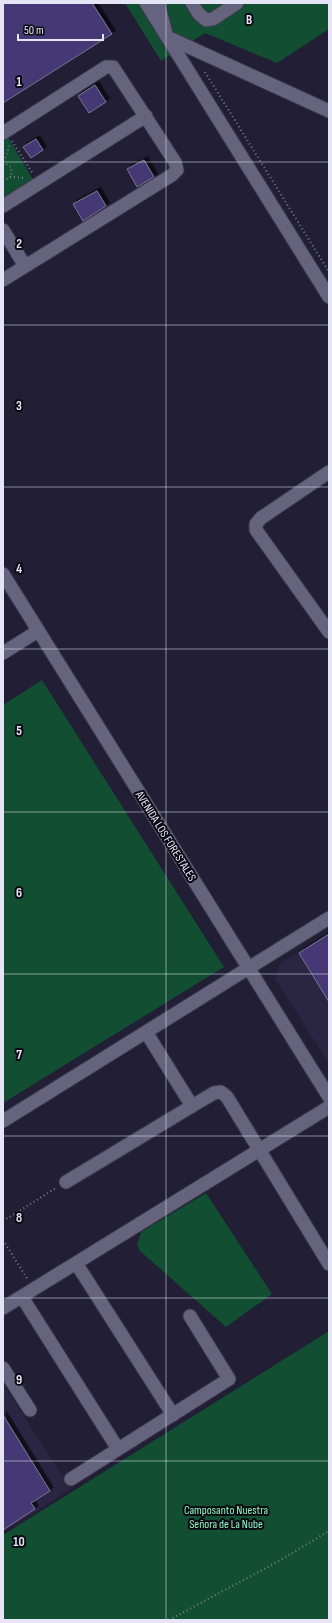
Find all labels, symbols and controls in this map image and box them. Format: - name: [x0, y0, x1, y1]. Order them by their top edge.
- text: B: [246, 12, 252, 28]
- scale bar: [18, 16, 103, 42]
- text: 50 m: [24, 23, 44, 38]
- text: 1: [16, 74, 22, 90]
- text: 2: [16, 236, 22, 252]
- text: 3: [16, 398, 22, 414]
- text: 4: [16, 561, 22, 577]
- text: 5: [16, 723, 22, 739]
- street label: AVENIDA LOS FORESTALES: [131, 787, 199, 884]
- text: 6: [16, 885, 22, 901]
- text: 7: [16, 1047, 22, 1063]
- text: 8: [16, 1210, 22, 1226]
- text: 9: [16, 1372, 22, 1388]
- park label: Camposanto Nuestra Señora de La Nube: [184, 1503, 268, 1532]
- text: 10: [13, 1534, 25, 1550]

